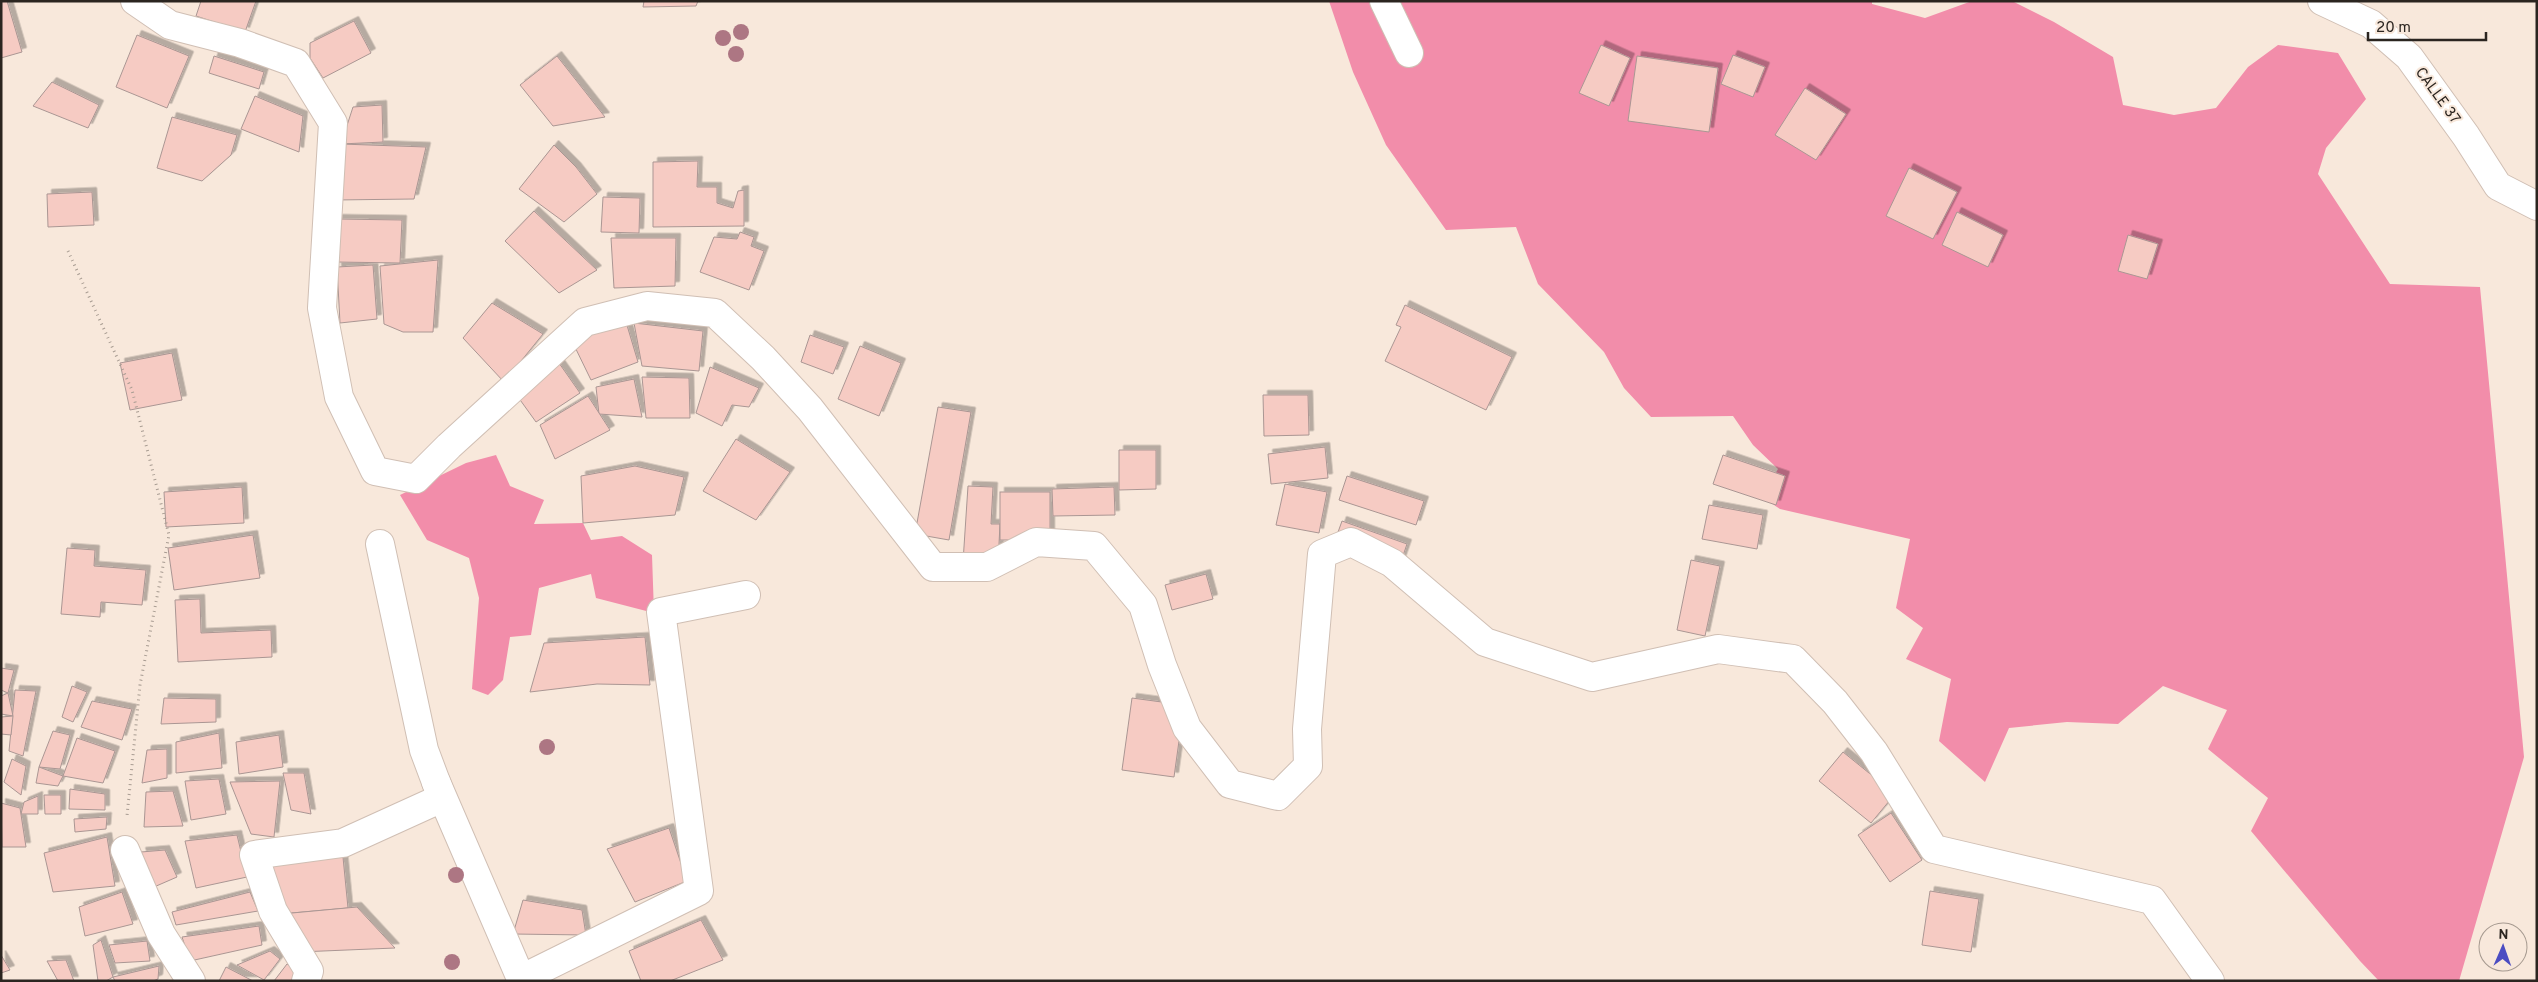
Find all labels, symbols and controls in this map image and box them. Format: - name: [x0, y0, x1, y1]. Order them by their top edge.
- scale bar: [2368, 10, 2486, 42]
- text: 20 m: [2376, 19, 2411, 38]
- street label: CALLE 37: [2410, 64, 2464, 128]
- north arrow: [2478, 922, 2528, 972]
- text: N: [2498, 927, 2509, 944]

